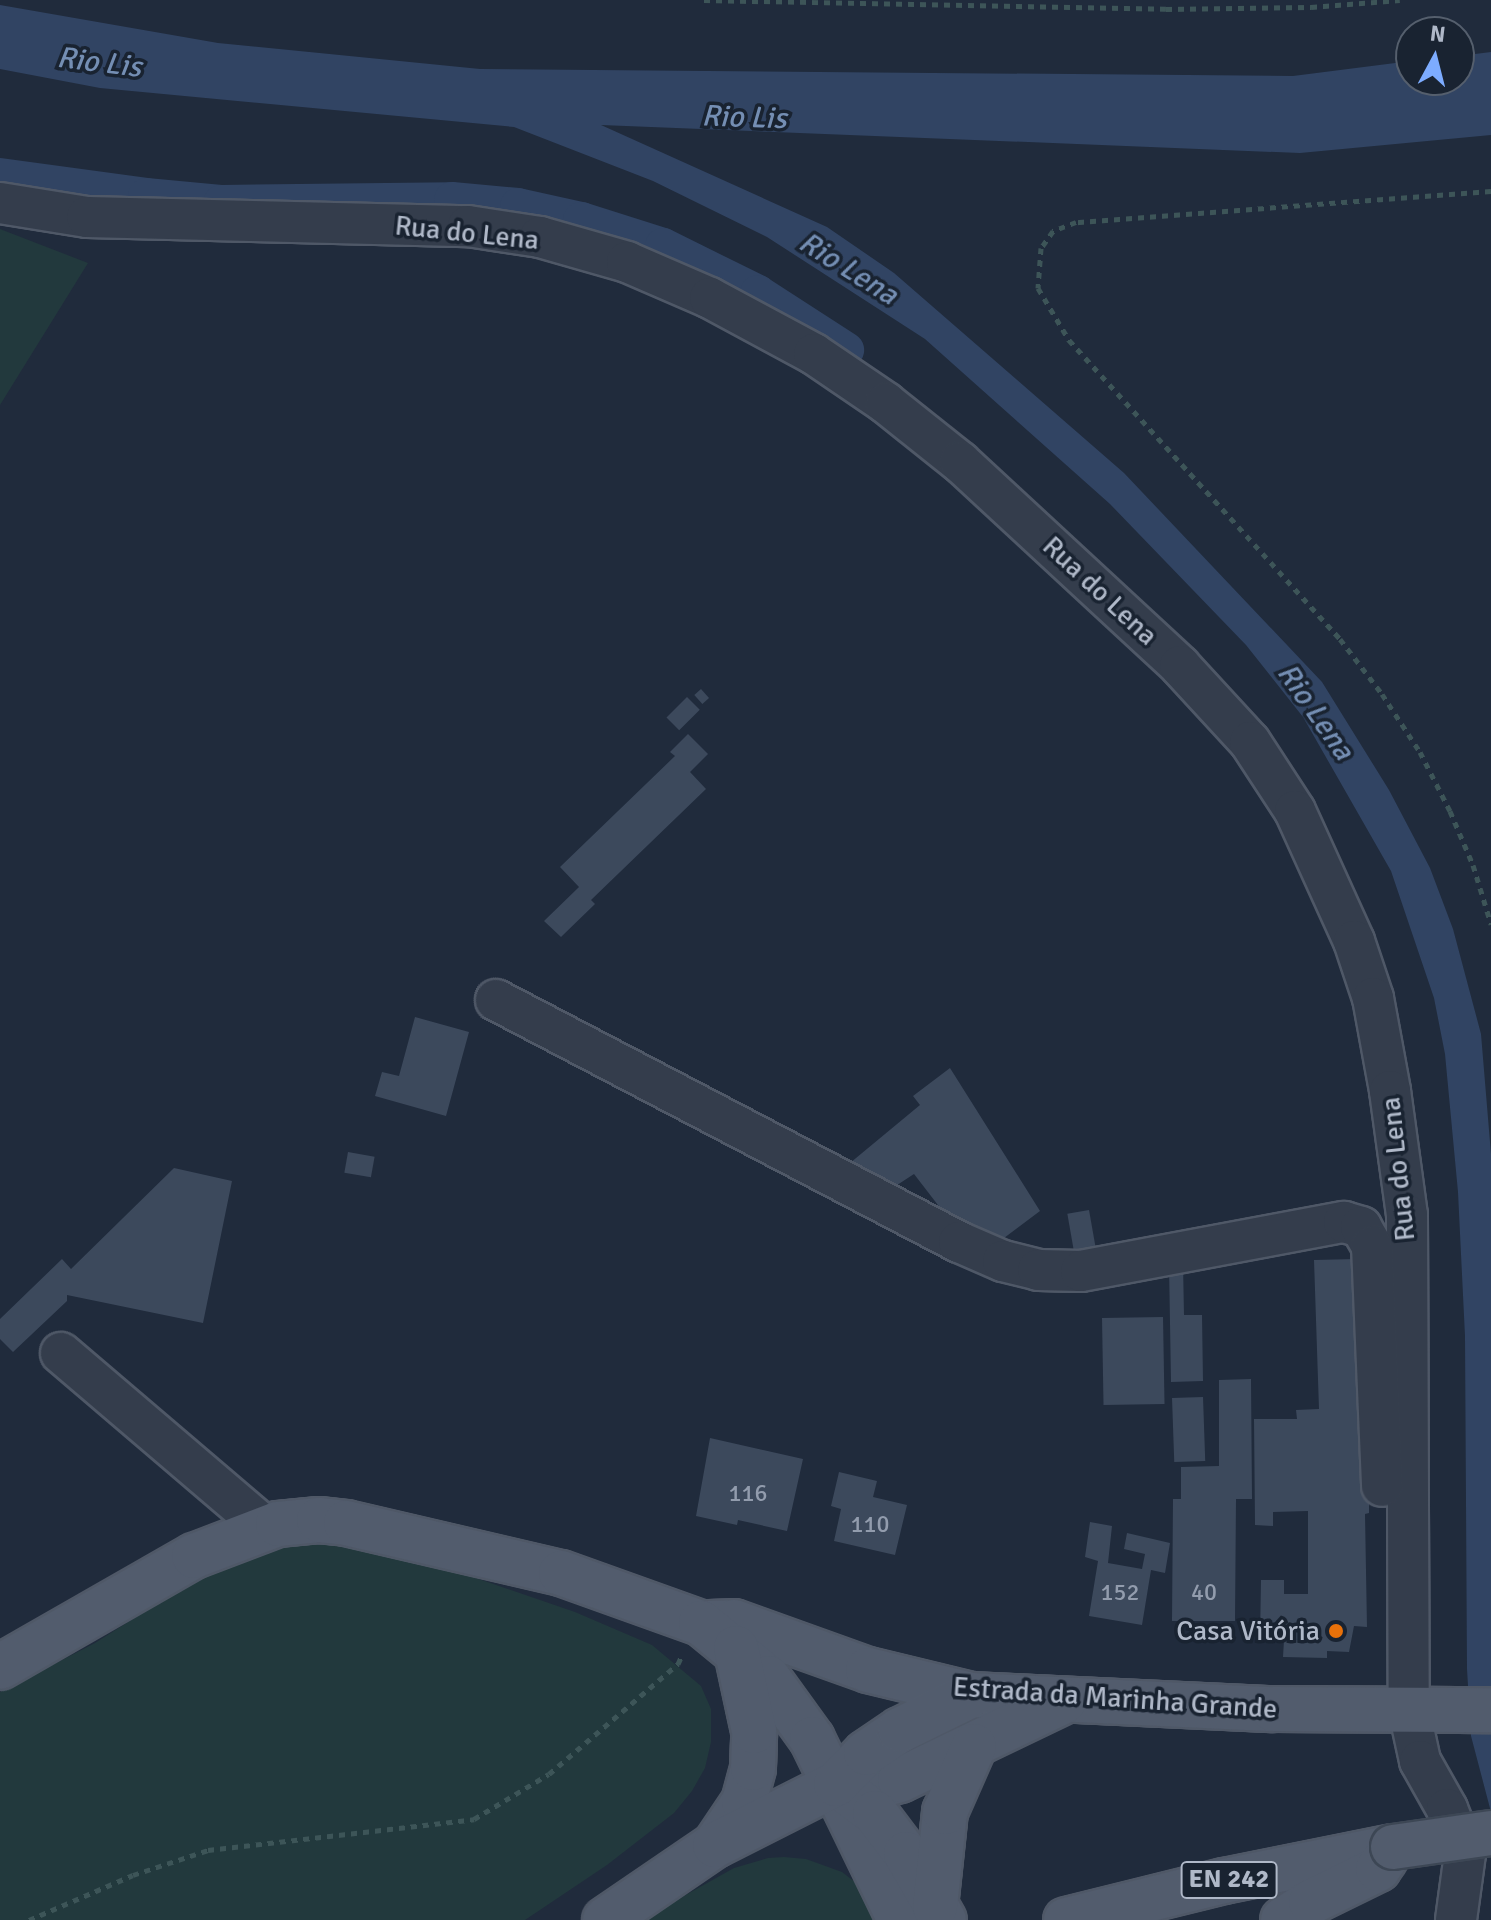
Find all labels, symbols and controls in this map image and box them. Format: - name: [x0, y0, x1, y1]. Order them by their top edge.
- north arrow: [1395, 16, 1475, 96]
- text: N: [1428, 19, 1447, 48]
- water label: Rio Lis: [55, 40, 143, 86]
- water label: Rio Lis: [701, 99, 787, 137]
- street label: Rua do Lena: [393, 209, 541, 257]
- water label: Rio Lena: [792, 225, 904, 313]
- street label: Rua do Lena: [1036, 529, 1164, 653]
- water label: Rio Lena: [1269, 657, 1361, 767]
- street label: Rua do Lena: [1374, 1095, 1422, 1243]
- house number: 116: [729, 1480, 767, 1508]
- house number: 110: [851, 1511, 889, 1539]
- house number: 152: [1101, 1579, 1139, 1607]
- house number: 40: [1191, 1579, 1217, 1607]
- place label: Casa Vitória: [1176, 1614, 1320, 1648]
- marker: Casa Vitória: [1327, 1622, 1345, 1640]
- street label: Estrada da Marinha Grande: [952, 1670, 1278, 1726]
- road number: EN 242: [1179, 1858, 1279, 1902]

